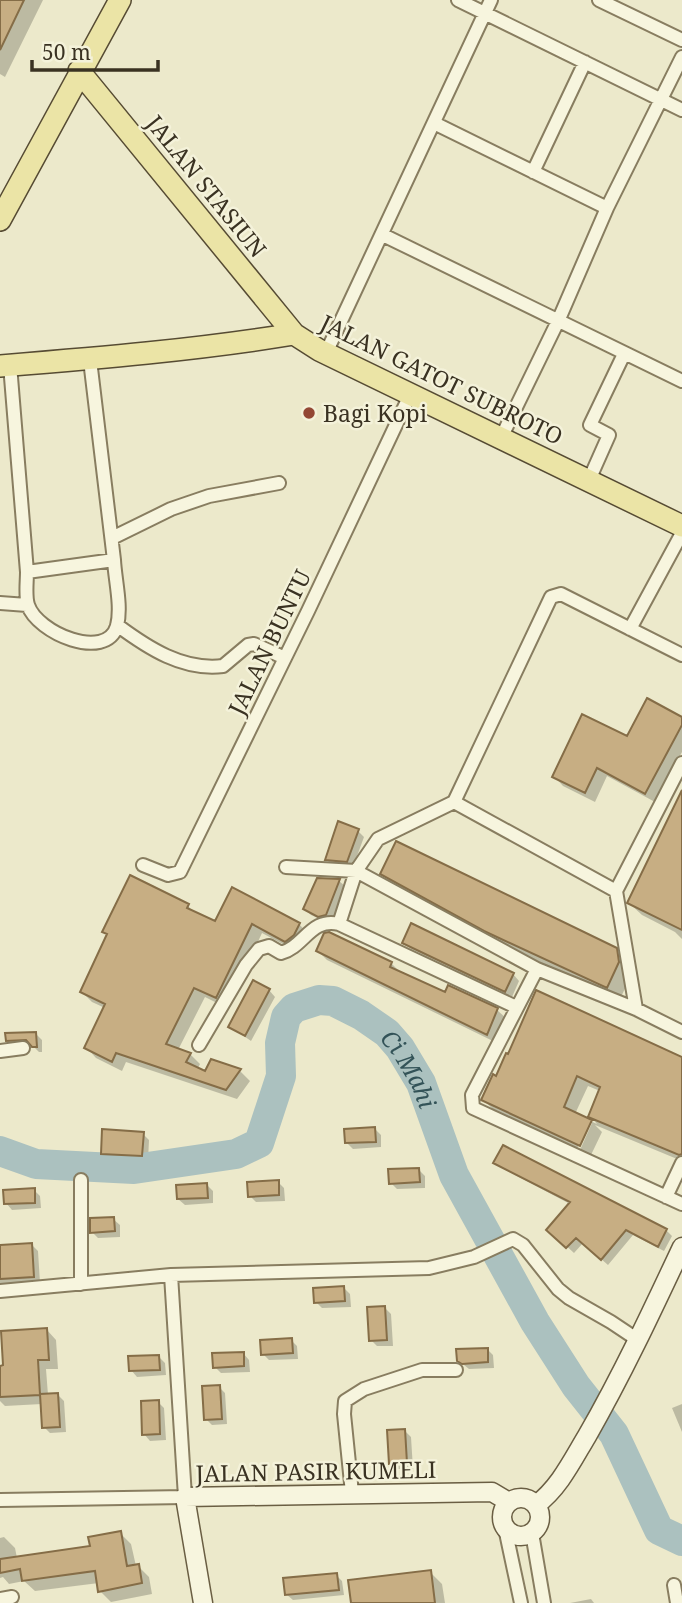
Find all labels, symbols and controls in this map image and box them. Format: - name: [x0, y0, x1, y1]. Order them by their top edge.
- scale bar: [32, 28, 158, 72]
- text: 50 m: [42, 38, 91, 66]
- street label: JALAN STASIUN: [139, 107, 274, 264]
- street label: JALAN GATOT SUBROTO: [315, 306, 569, 452]
- place label: Bagi Kopi: [323, 397, 428, 429]
- marker: Bagi Kopi: [301, 405, 317, 421]
- street label: JALAN BUNTU: [220, 563, 318, 721]
- water label: Ci Mahi: [374, 1022, 445, 1112]
- street label: JALAN PASIR KUMELI: [194, 1453, 437, 1489]

